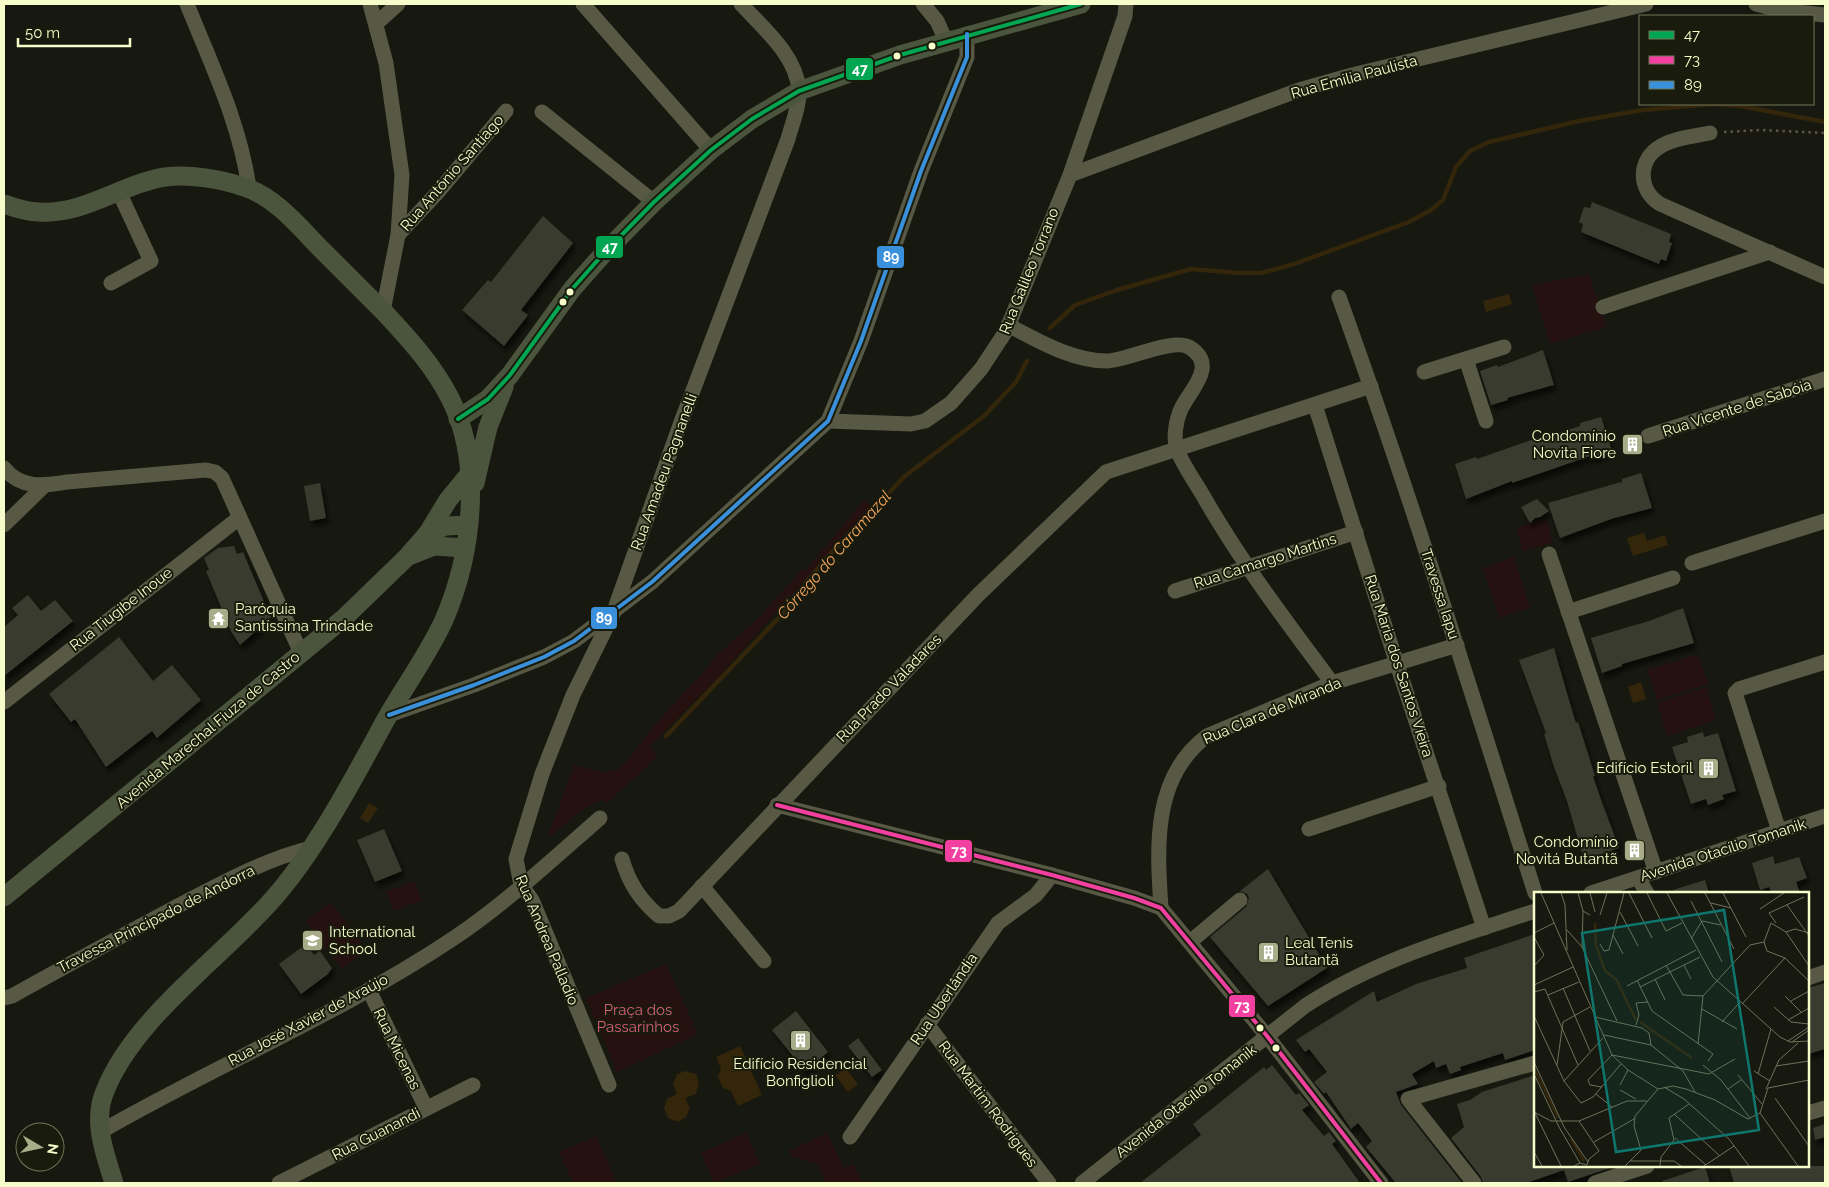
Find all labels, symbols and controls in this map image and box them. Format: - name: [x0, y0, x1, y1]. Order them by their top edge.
- scale bar: [18, 15, 130, 47]
- legend: [1639, 15, 1814, 105]
- text: 50 m: [25, 24, 60, 42]
- text: 47: [1684, 26, 1700, 44]
- unlabelled marker: [927, 41, 937, 51]
- unlabelled marker: [892, 51, 902, 61]
- street label: Rua Emilia Paulista: [1289, 51, 1419, 103]
- text: 73: [1684, 51, 1700, 69]
- line badge: 47: [845, 57, 874, 81]
- text: 47: [852, 61, 868, 77]
- text: 89: [1684, 76, 1702, 94]
- street label: Rua Antônio Santiago: [397, 111, 507, 235]
- street label: Rua Galileo Torrano: [995, 205, 1063, 337]
- line badge: 47: [595, 235, 624, 259]
- text: 47: [602, 239, 618, 255]
- line badge: 89: [876, 245, 905, 269]
- text: 89: [883, 249, 899, 265]
- unlabelled marker: [565, 287, 575, 297]
- unlabelled marker: [558, 297, 568, 307]
- street label: Rua Vicente de Sabóia: [1660, 375, 1814, 441]
- street label: Rua Amadeu Pagnanelli: [627, 391, 701, 553]
- place label: Condomínio Novita Fiore: [1532, 427, 1616, 462]
- building icon: Condomínio Novita Fiore: [1620, 433, 1644, 457]
- water label: Córrego do Caramazal: [773, 487, 895, 623]
- street label: Rua Camargo Martins: [1191, 529, 1339, 593]
- street label: Travessa Iapu: [1417, 547, 1463, 642]
- street label: Rua Tiugibe Inoue: [66, 563, 176, 655]
- street label: Rua Maria dos Santos Vieira: [1361, 572, 1437, 760]
- place label: Paróquia Santíssima Trindade: [235, 600, 373, 635]
- temple icon: Paróquia Santíssima Trindade: [207, 606, 231, 630]
- line badge: 89: [590, 606, 618, 630]
- text: 89: [596, 610, 612, 626]
- street label: Rua Prado Valadares: [833, 630, 945, 746]
- street label: Avenida Marechal Fiuza de Castro: [112, 648, 304, 812]
- street label: Rua Clara de Miranda: [1200, 674, 1344, 748]
- building icon: Edifício Estoril: [1697, 756, 1721, 780]
- place label: Edifício Estoril: [1596, 759, 1694, 777]
- street label: Avenida Otacílio Tomanik: [1638, 815, 1808, 885]
- place label: Condomínio Novitá Butantã: [1516, 833, 1618, 868]
- line badge: 73: [944, 839, 973, 863]
- building icon: Condomínio Novitá Butantã: [1622, 839, 1646, 863]
- text: 73: [951, 843, 967, 859]
- street label: Travessa Principado de Andorra: [54, 861, 258, 977]
- street label: Rua Andrea Palladio: [511, 872, 583, 1008]
- inset map: [1534, 892, 1809, 1167]
- place label: International School: [329, 923, 416, 958]
- school or university icon: International School: [301, 929, 325, 953]
- place label: Leal Tenis Butantã: [1285, 934, 1353, 969]
- building icon: Leal Tenis Butantã: [1257, 940, 1281, 964]
- street label: Rua Uberlândia: [907, 950, 981, 1048]
- street label: Rua José Xavier de Araújo: [225, 970, 391, 1070]
- line badge: 73: [1228, 994, 1256, 1018]
- text: 73: [1234, 998, 1250, 1014]
- park label: Praça dos Passarinhos: [597, 1001, 679, 1036]
- street label: Rua Micenas: [370, 1005, 424, 1093]
- unlabelled marker: [1255, 1023, 1265, 1033]
- building icon: Edifício Residencial Bonfiglioli: [788, 1029, 812, 1053]
- street label: Rua Martim Rodrigues: [935, 1037, 1041, 1171]
- street label: Avenida Otacílio Tomanik: [1112, 1040, 1260, 1161]
- unlabelled marker: [1271, 1043, 1281, 1053]
- place label: Edifício Residencial Bonfiglioli: [733, 1055, 868, 1090]
- street label: Rua Guanandi: [329, 1104, 423, 1164]
- north arrow: [15, 1122, 65, 1172]
- text: N: [44, 1143, 62, 1156]

